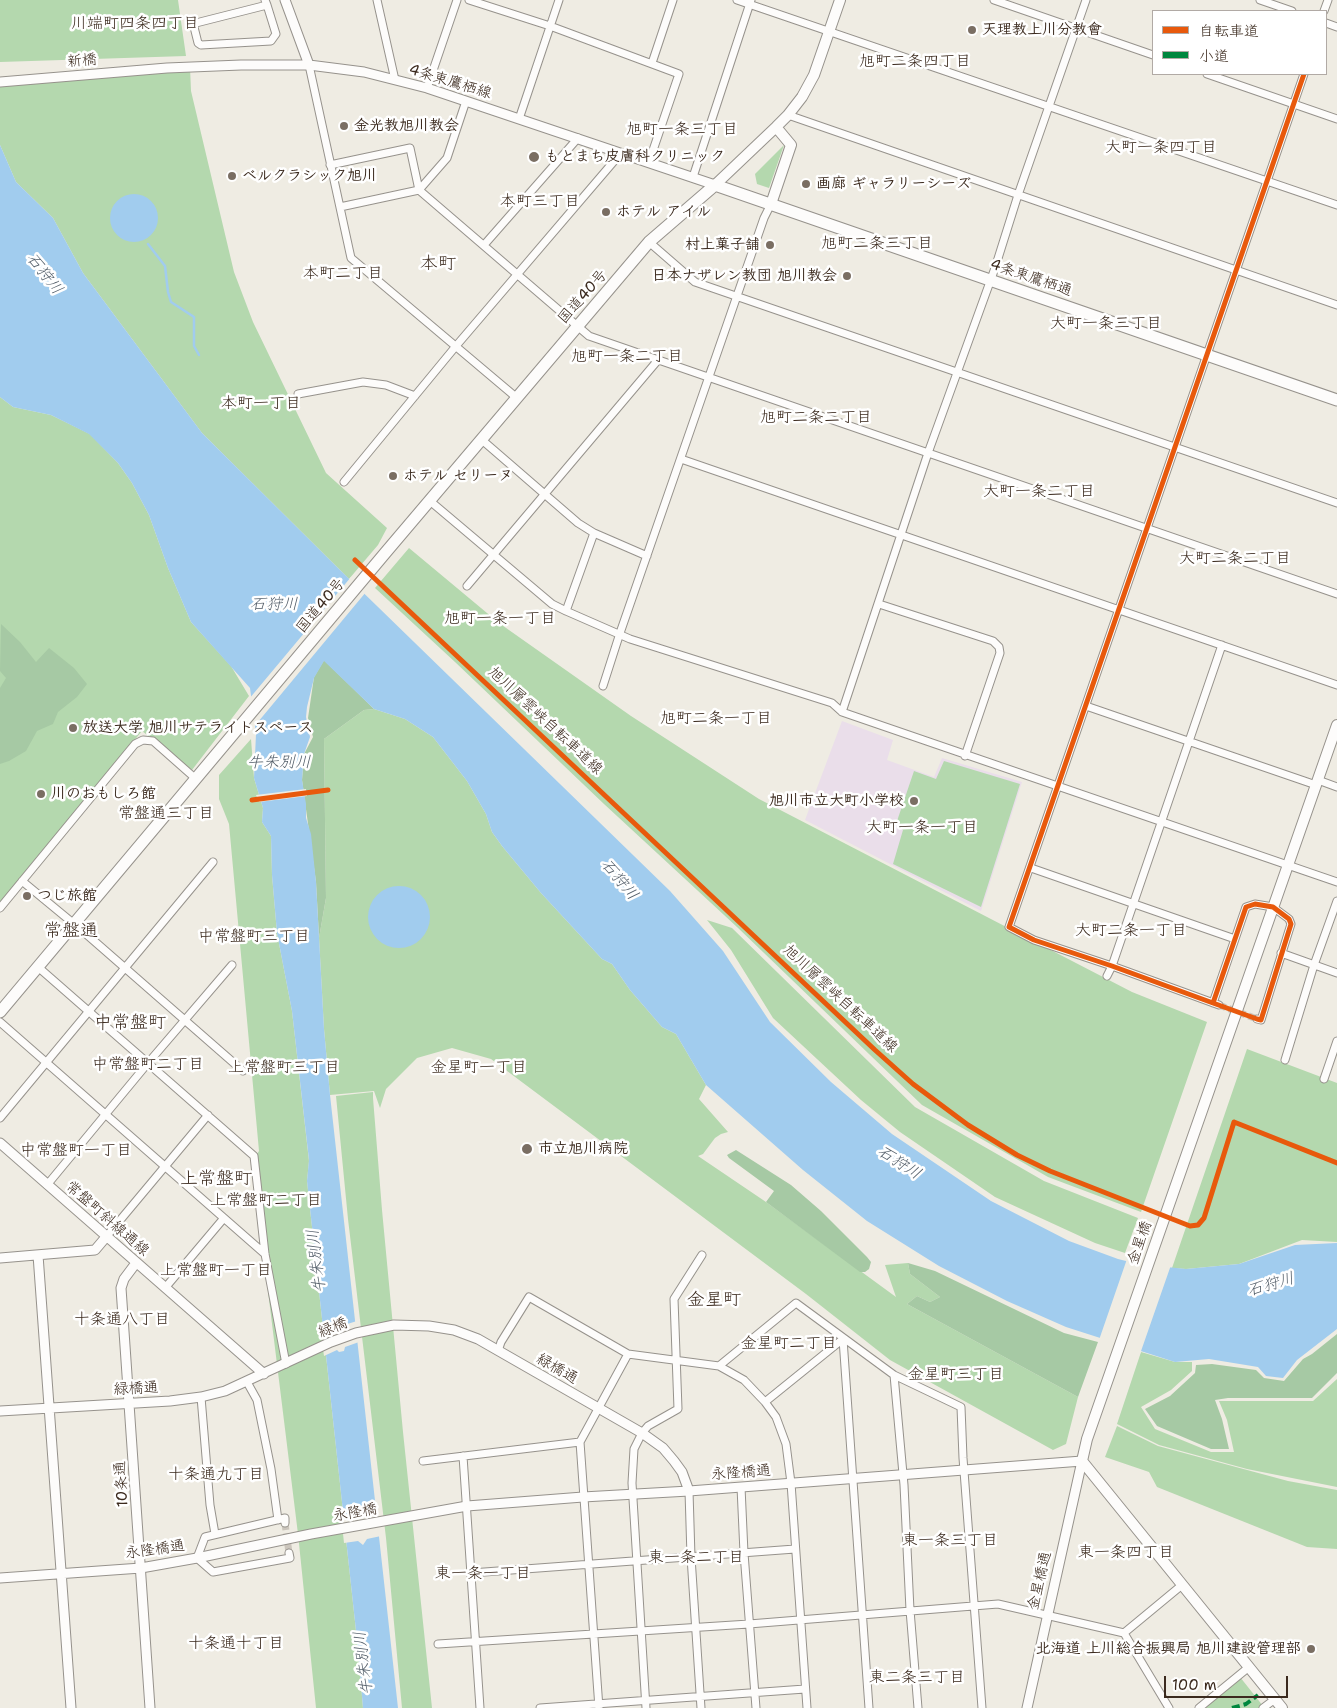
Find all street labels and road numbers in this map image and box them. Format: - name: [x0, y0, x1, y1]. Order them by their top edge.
- street label: 新橋: [66, 51, 98, 71]
- street label: 4条東鷹栖線: [406, 61, 494, 103]
- street label: 4条東鷹栖通: [988, 256, 1074, 300]
- street label: 国道40号: [555, 266, 611, 328]
- street label: 国道40号: [293, 575, 349, 637]
- street label: 旭川層雲峡自転車道線: [484, 663, 606, 779]
- street label: 旭川層雲峡自転車道線: [779, 941, 901, 1057]
- street label: 常盤町斜線通線: [61, 1178, 153, 1260]
- street label: 金星橋: [1124, 1219, 1156, 1267]
- street label: 緑橋: [316, 1314, 350, 1342]
- street label: 緑橋通: [533, 1350, 581, 1388]
- street label: 緑橋通: [113, 1379, 159, 1399]
- street label: 10条通: [111, 1460, 133, 1508]
- street label: 永隆橋通: [710, 1462, 772, 1484]
- street label: 永隆橋: [331, 1500, 379, 1526]
- street label: 永隆橋通: [124, 1537, 186, 1563]
- street label: 金星橋通: [1024, 1550, 1056, 1612]

